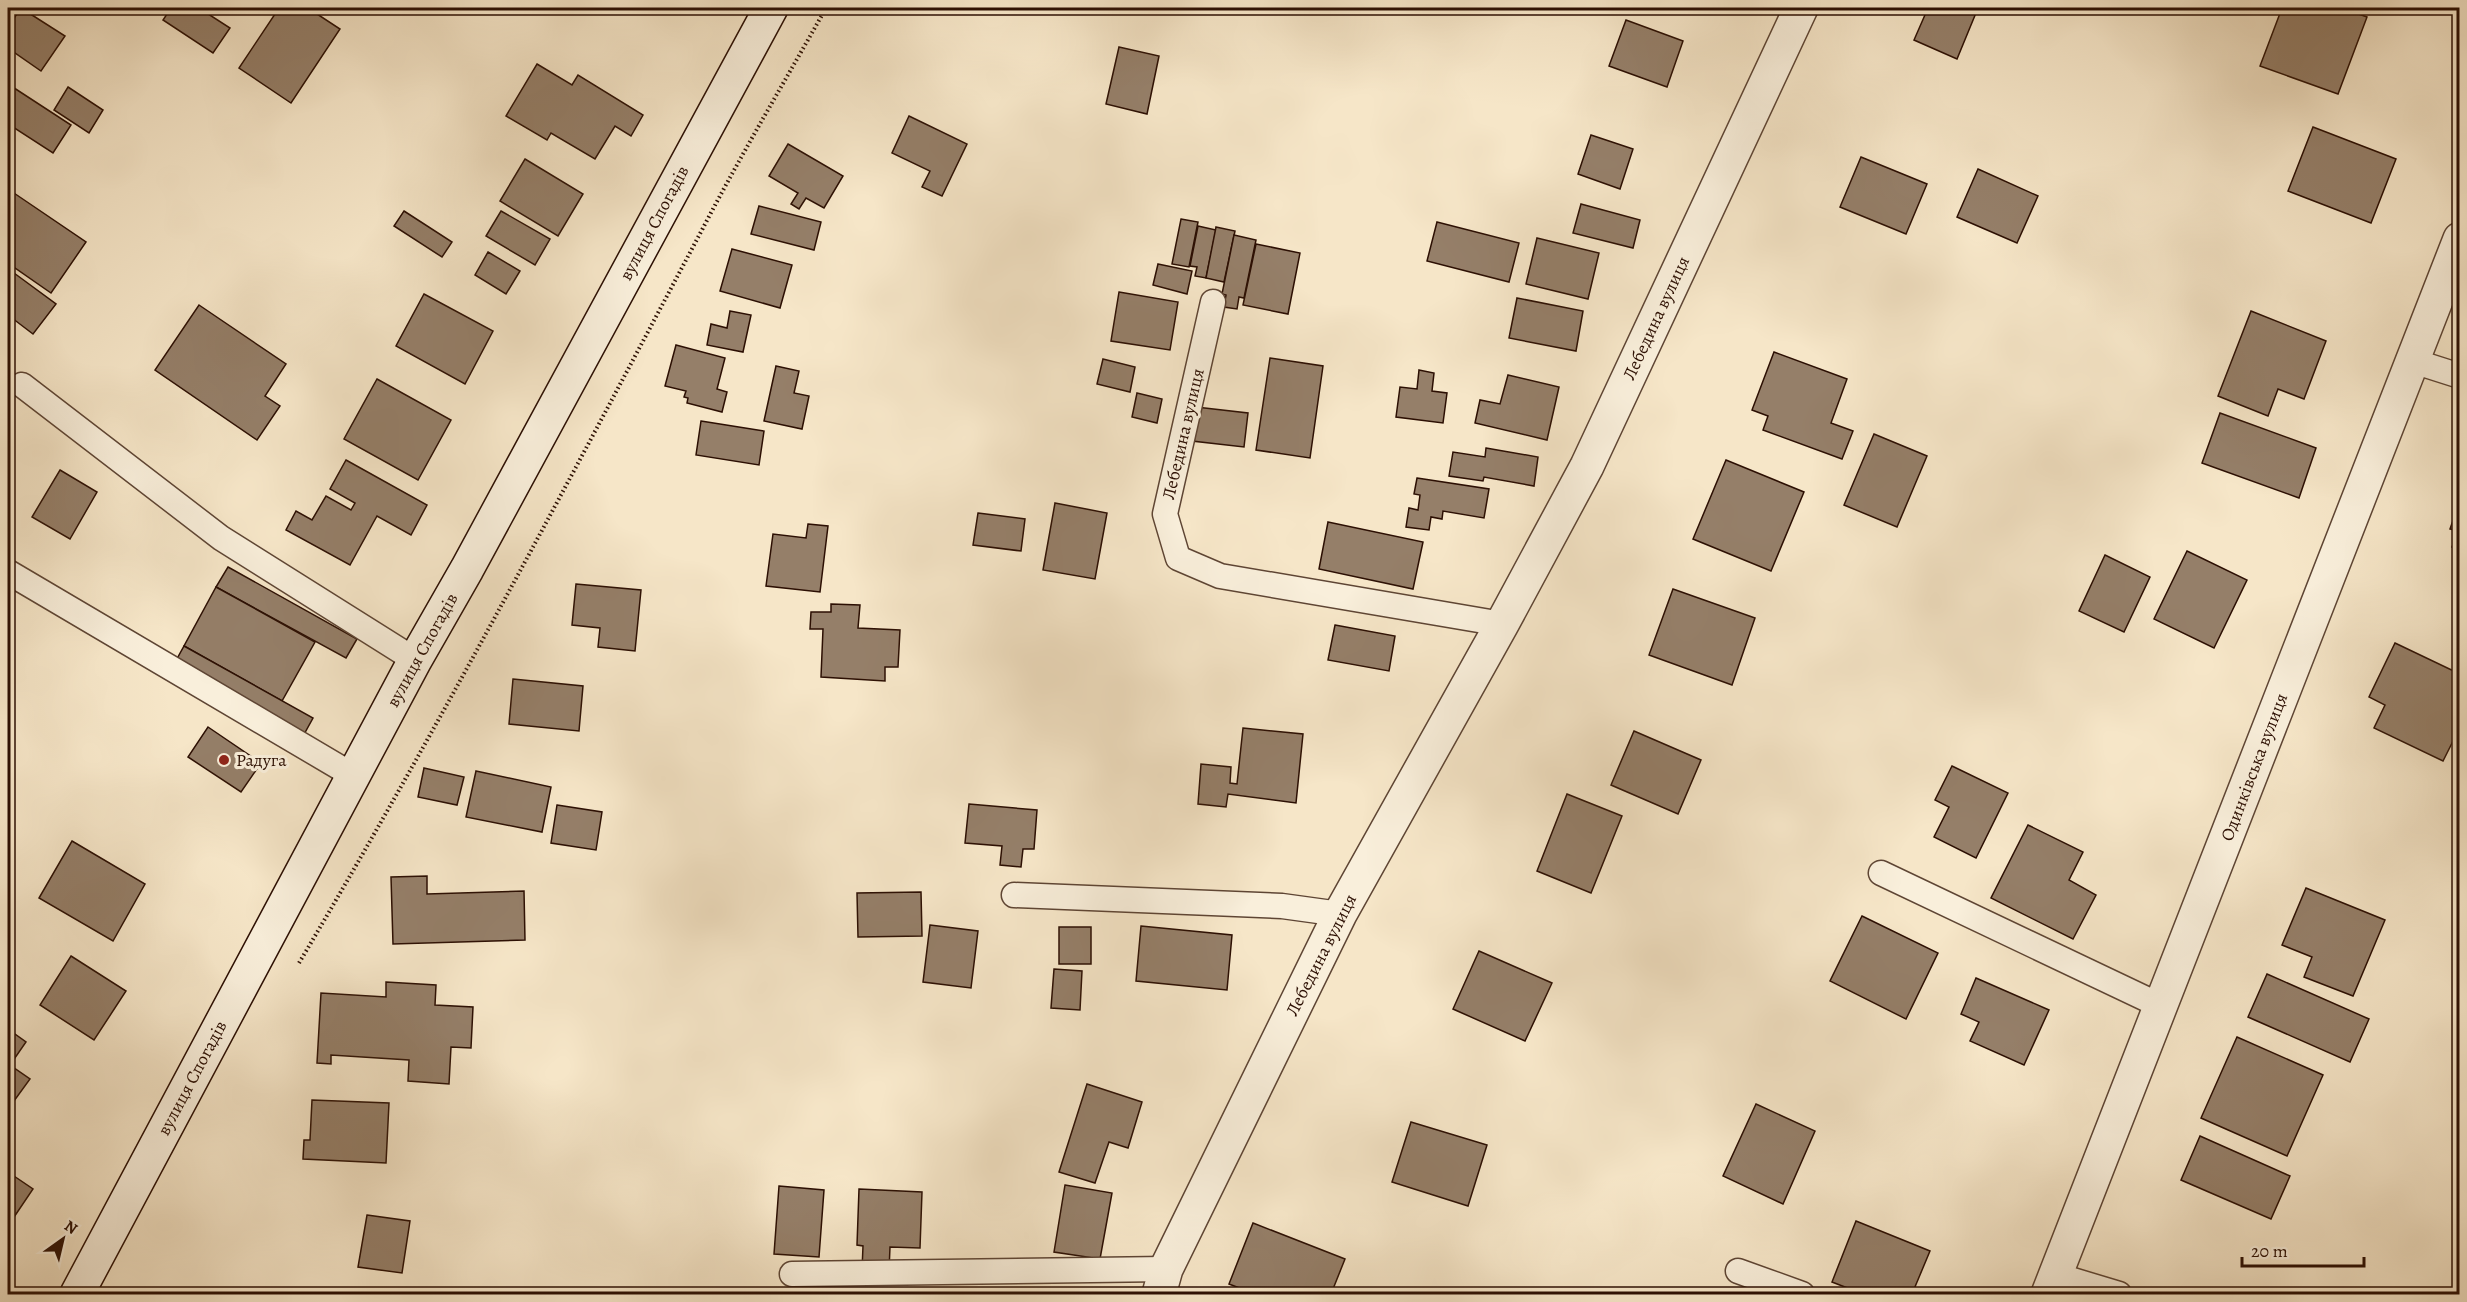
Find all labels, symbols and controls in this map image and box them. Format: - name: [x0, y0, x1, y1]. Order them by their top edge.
- street label: вулиця Спогадів: [614, 161, 694, 285]
- street label: Лебедина вулиця: [1617, 252, 1695, 384]
- street label: Лебедина вулиця: [1156, 366, 1210, 502]
- street label: вулиця Спогадів: [381, 589, 463, 711]
- street label: Одинківська вулиця: [2215, 690, 2293, 844]
- place label: Радуга: [236, 748, 287, 772]
- marker: Радуга: [217, 753, 231, 767]
- street label: Лебедина вулиця: [1280, 890, 1362, 1020]
- street label: вулиця Спогадів: [152, 1016, 232, 1140]
- north arrow: [33, 1209, 93, 1269]
- text: N: [60, 1215, 82, 1240]
- scale bar: [2242, 1230, 2364, 1268]
- text: 20 m: [2251, 1239, 2288, 1263]

